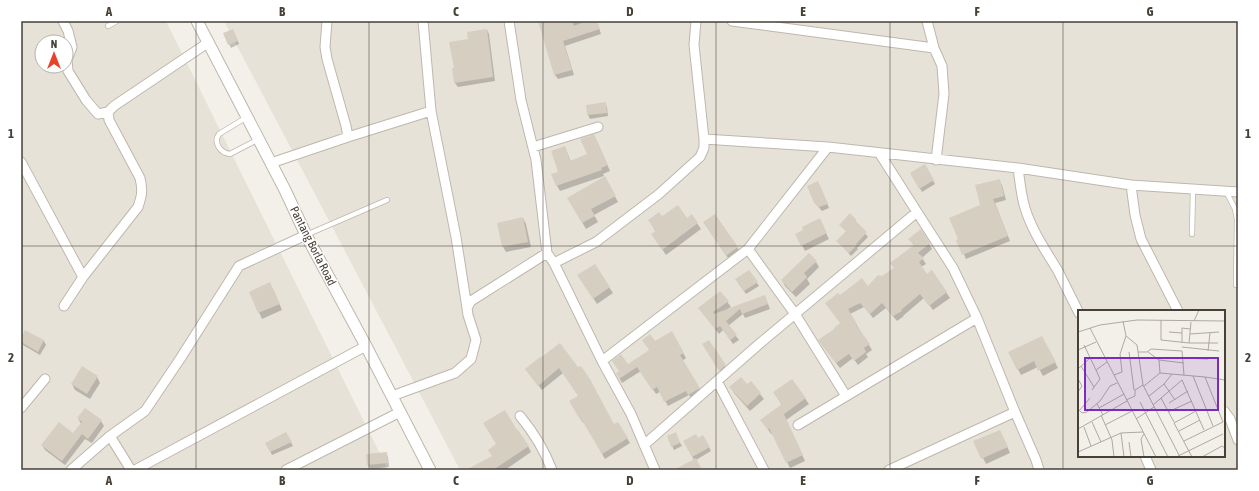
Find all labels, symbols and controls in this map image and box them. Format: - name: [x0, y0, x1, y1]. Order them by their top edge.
- text: A: [105, 4, 113, 19]
- text: B: [279, 4, 286, 19]
- text: C: [453, 4, 459, 19]
- text: D: [626, 4, 634, 19]
- text: E: [800, 4, 806, 19]
- text: F: [974, 4, 980, 19]
- text: G: [1147, 4, 1154, 19]
- north arrow: [34, 34, 74, 74]
- text: N: [51, 38, 57, 50]
- text: 1: [8, 126, 14, 141]
- text: 1: [1245, 126, 1251, 141]
- street label: Pantang Borla Road: [287, 204, 339, 288]
- inset map: [1078, 310, 1225, 457]
- text: 2: [8, 350, 14, 365]
- text: 2: [1245, 350, 1251, 365]
- text: A: [105, 473, 113, 488]
- text: B: [279, 473, 286, 488]
- text: C: [453, 473, 459, 488]
- text: D: [626, 473, 634, 488]
- text: E: [800, 473, 806, 488]
- text: F: [974, 473, 980, 488]
- text: G: [1147, 473, 1154, 488]

